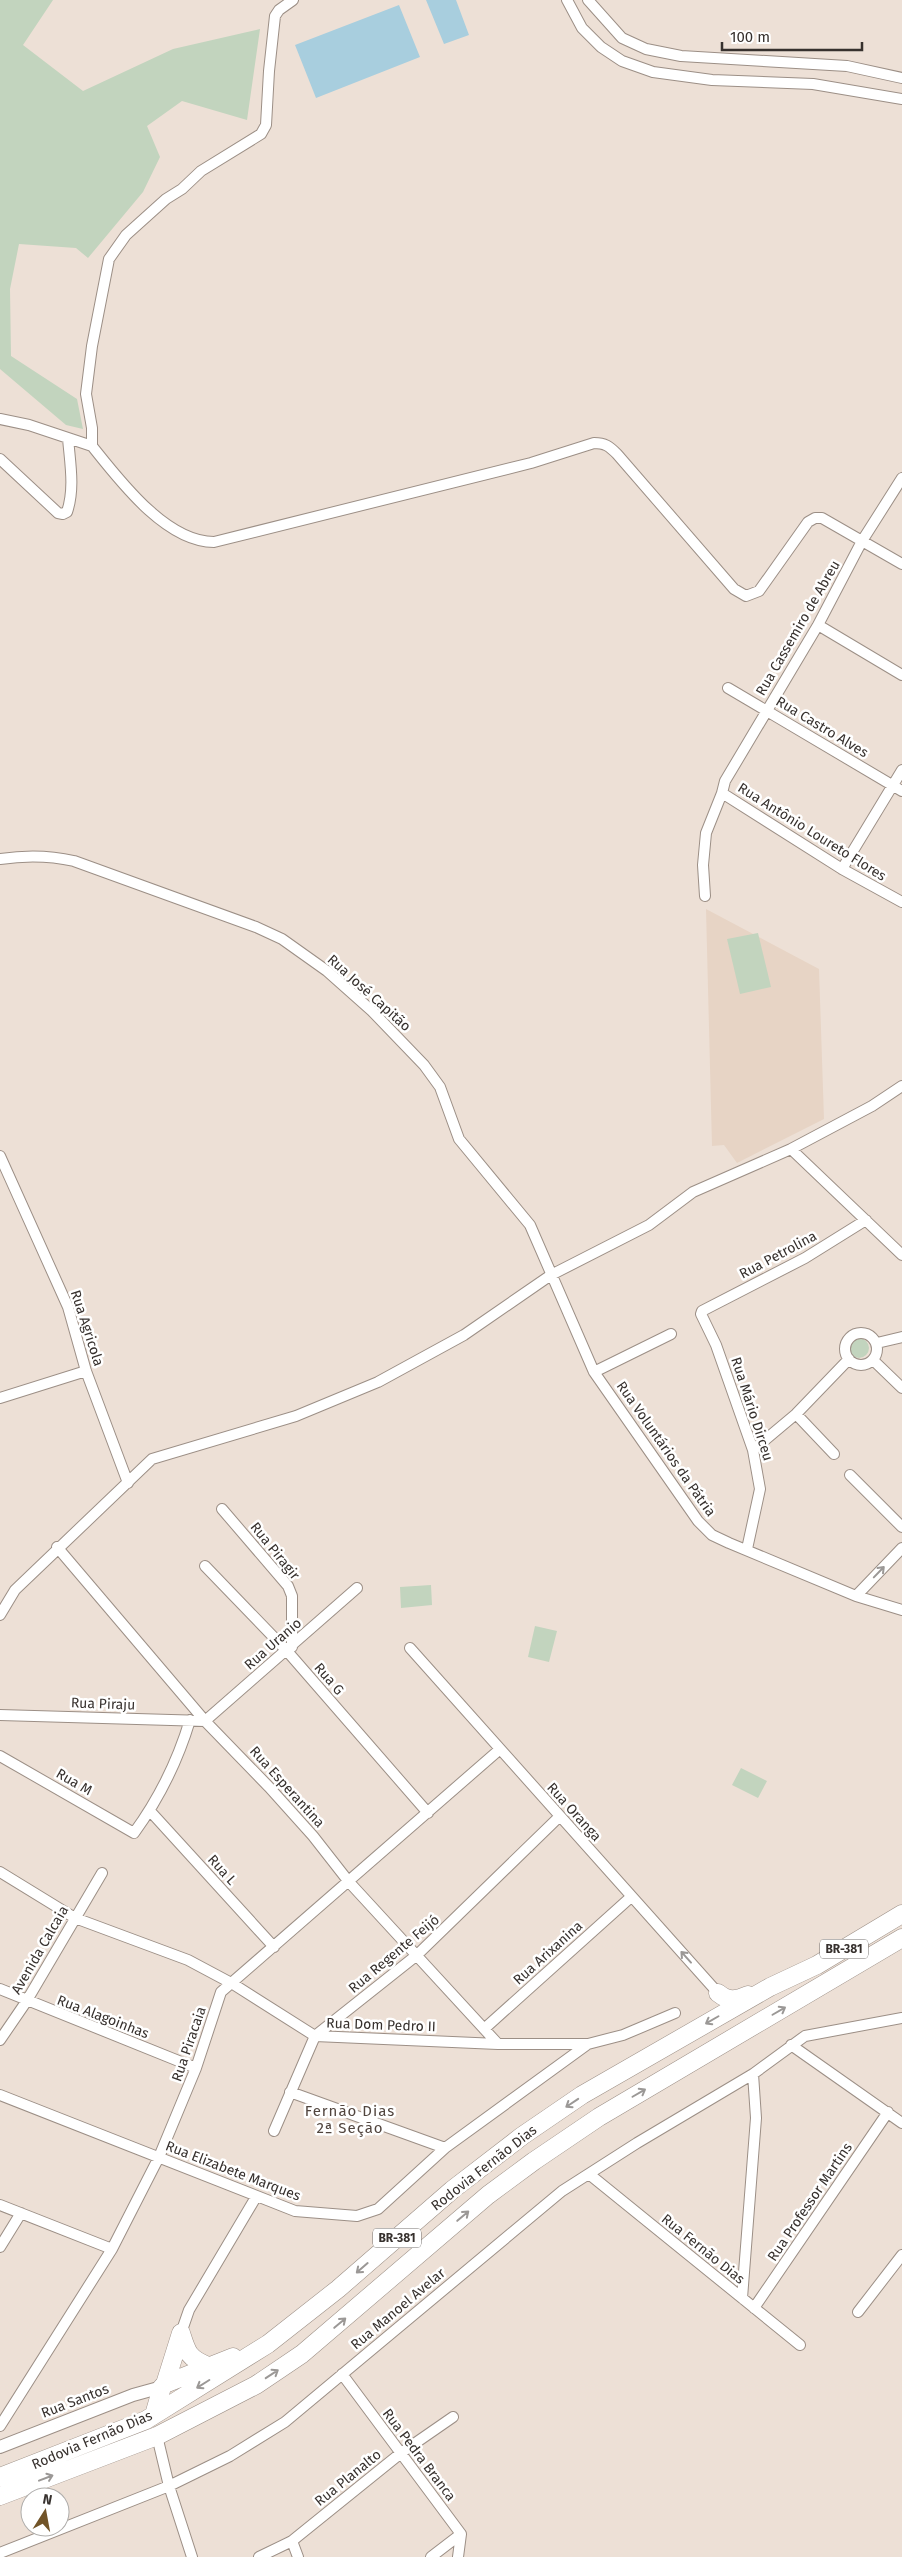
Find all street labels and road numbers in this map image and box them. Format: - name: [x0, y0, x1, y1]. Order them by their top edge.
- street label: Rua Cassemiro de Abreu: [752, 557, 844, 699]
- street label: Rua Castro Alves: [773, 693, 872, 761]
- street label: Rua Antônio Loureto Flores: [735, 779, 890, 885]
- street label: Rua José Capitão: [324, 951, 414, 1035]
- street label: Rua Petrolina: [736, 1227, 820, 1283]
- street label: Rua Agricola: [67, 1288, 107, 1368]
- street label: Rua Mário Dirceu: [727, 1355, 777, 1463]
- street label: Rua Voluntários da Pátria: [613, 1378, 719, 1520]
- street label: Rua Piragir: [247, 1519, 304, 1584]
- street label: Rua Uranio: [241, 1615, 305, 1673]
- street label: Rua G: [311, 1660, 347, 1698]
- street label: Rua Piraju: [70, 1694, 136, 1714]
- street label: Rua Esperantina: [246, 1743, 328, 1831]
- street label: Rua M: [53, 1765, 95, 1799]
- street label: Rua Oranga: [543, 1779, 605, 1845]
- street label: Rua L: [204, 1851, 240, 1889]
- street label: Avenida Calcaia: [8, 1903, 72, 1997]
- street label: Rua Regente Feijó: [345, 1911, 443, 1997]
- street label: Rua Arixanina: [510, 1917, 586, 1989]
- road number: BR-381: [820, 1940, 868, 1958]
- street label: Rua Alagoinhas: [55, 1992, 152, 2042]
- street label: Rua Piracaia: [168, 2004, 210, 2084]
- street label: Rua Dom Pedro II: [326, 2015, 436, 2035]
- street label: Rodovia Fernão Dias: [428, 2121, 540, 2214]
- street label: Rua Elizabete Marques: [163, 2137, 303, 2205]
- street label: Rua Professor Martins: [764, 2139, 856, 2264]
- street label: Rua Fernão Dias: [658, 2210, 748, 2288]
- road number: BR-381: [373, 2228, 421, 2248]
- street label: Rua Manoel Avelar: [347, 2264, 449, 2353]
- street label: Rua Santos: [39, 2380, 112, 2422]
- street label: Rua Pedra Branca: [379, 2405, 459, 2505]
- street label: Rodovia Fernão Dias: [29, 2407, 155, 2473]
- street label: Rua Planalto: [311, 2446, 385, 2510]

